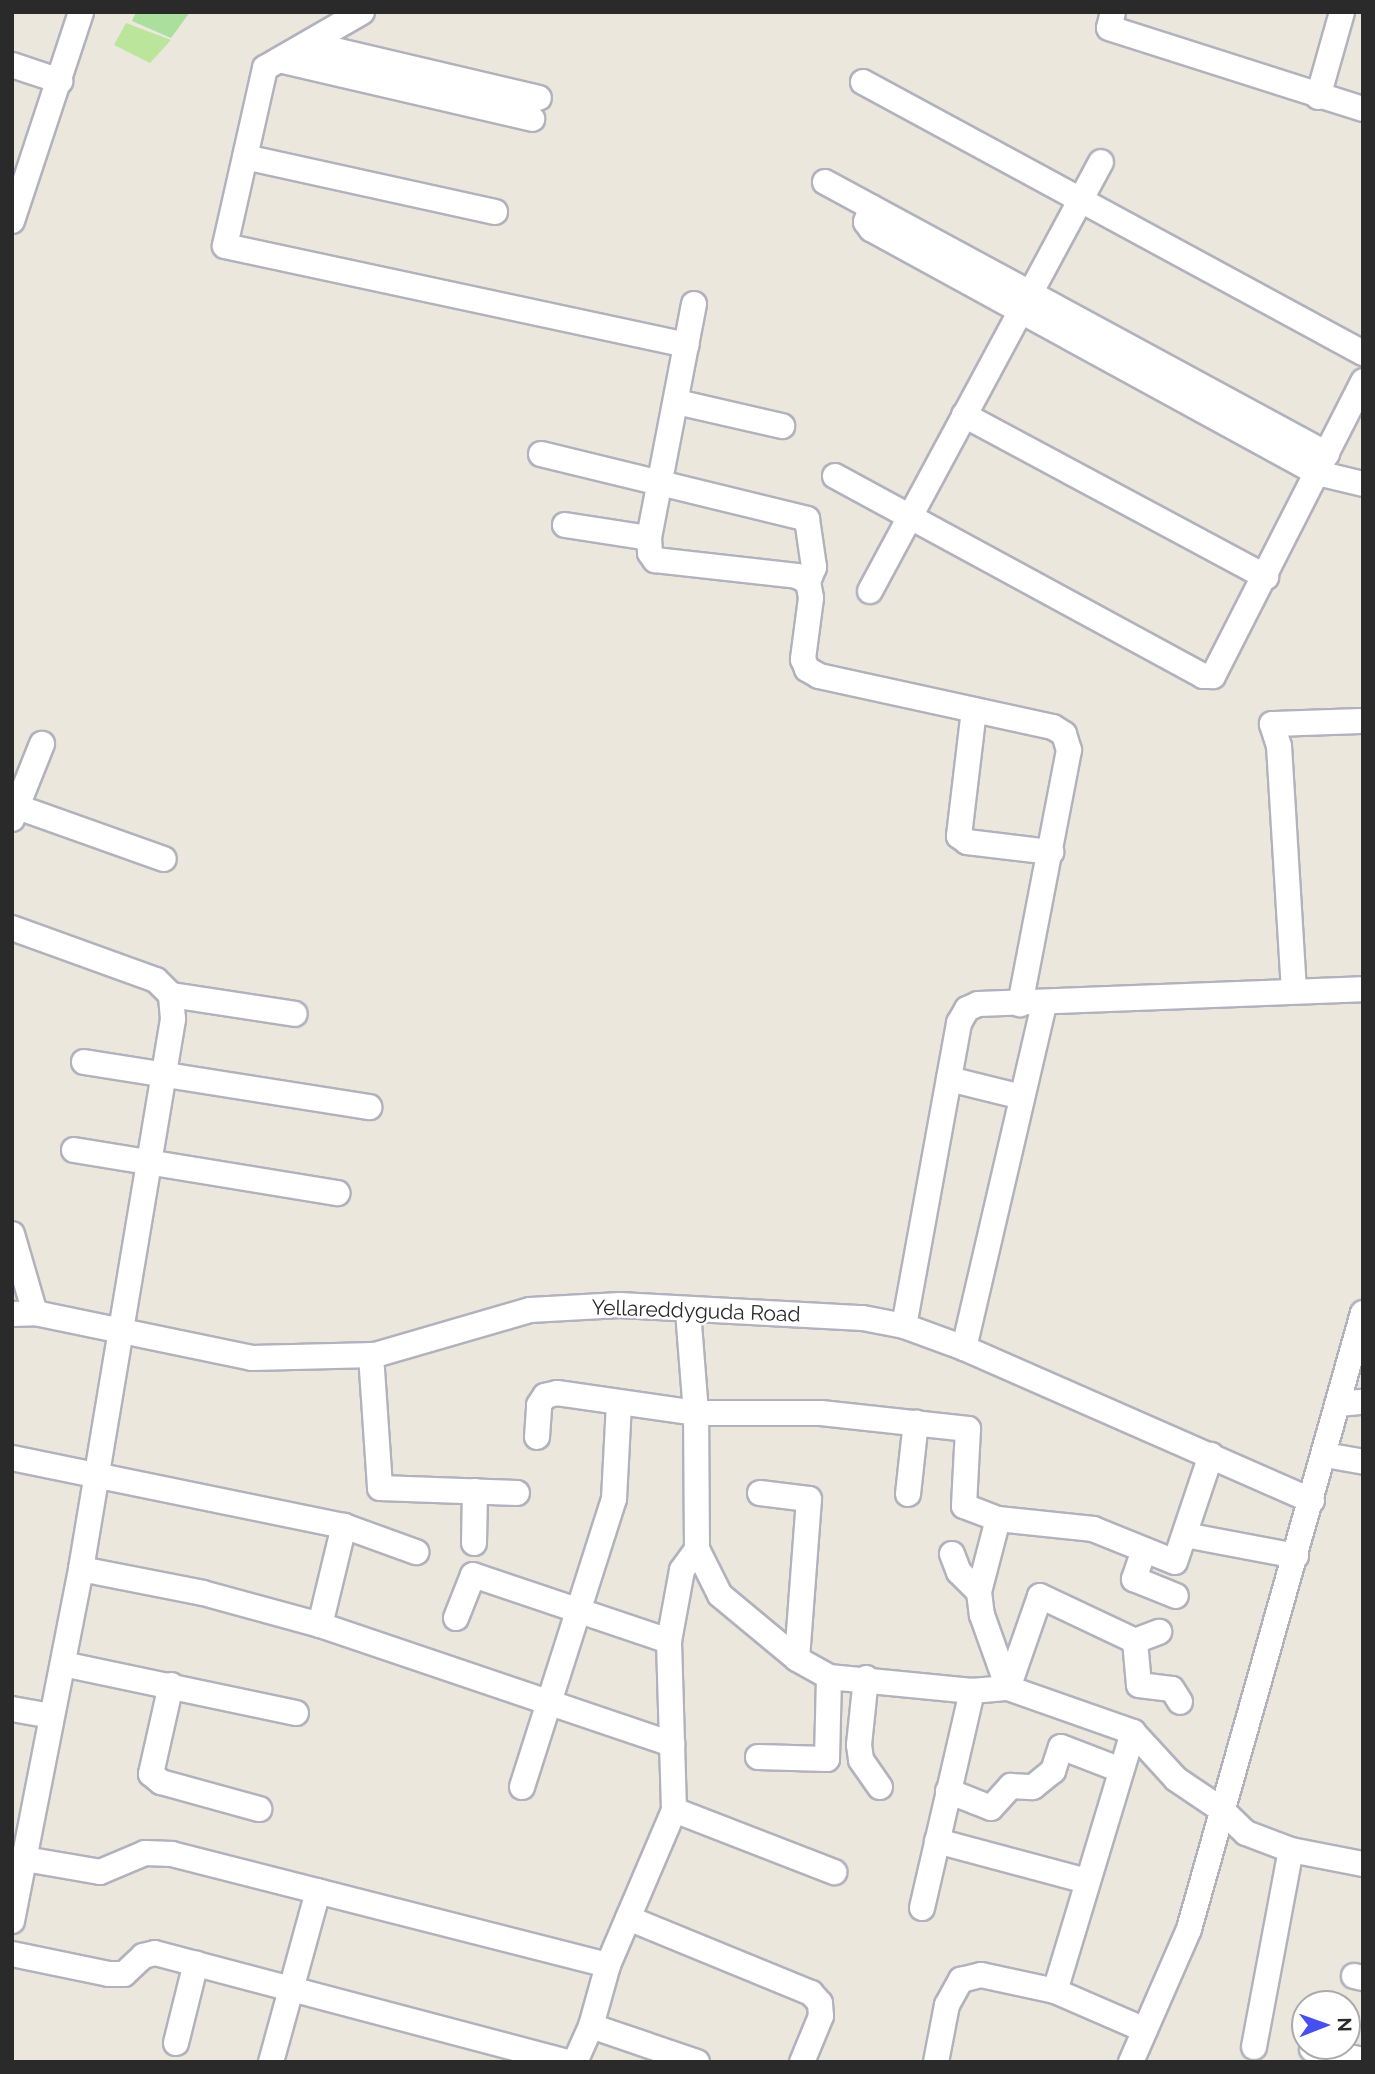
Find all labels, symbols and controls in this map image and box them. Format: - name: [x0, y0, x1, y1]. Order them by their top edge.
- street label: Yellareddyguda Road: [591, 1295, 801, 1327]
- north arrow: [1291, 1990, 1361, 2060]
- text: N: [1334, 2017, 1356, 2032]

